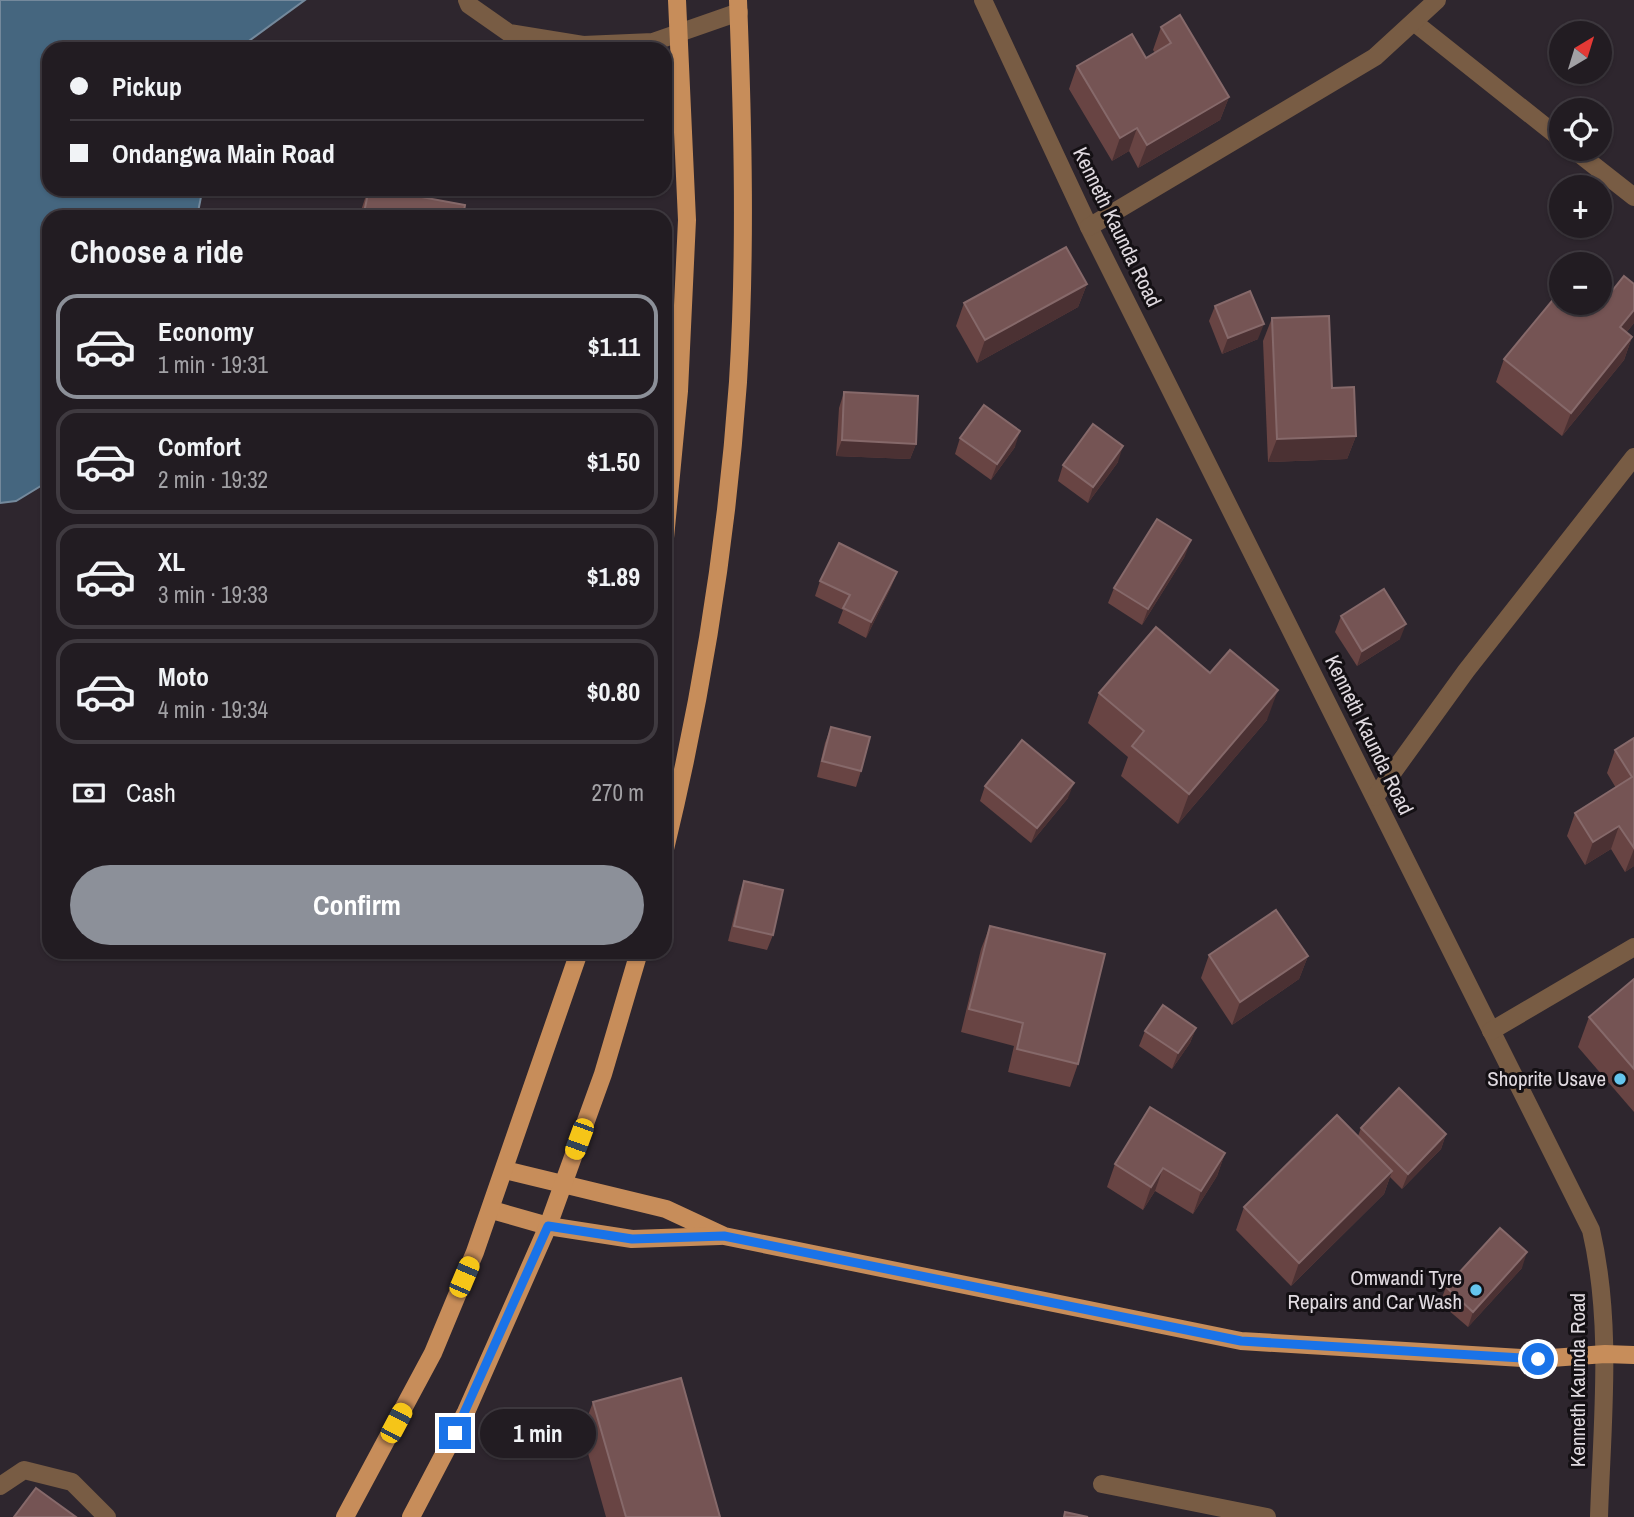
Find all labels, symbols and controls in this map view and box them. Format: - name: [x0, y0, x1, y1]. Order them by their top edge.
- north arrow: [1549, 21, 1612, 84]
- map controls: [1549, 21, 1612, 315]
- text: Pickup: [112, 69, 182, 104]
- button: locate: [1549, 98, 1612, 161]
- text: Ondangwa Main Road: [112, 136, 335, 171]
- street label: Kenneth Kaunda Road: [1066, 142, 1169, 311]
- button: +: [1549, 175, 1612, 238]
- text: Choose a ride: [70, 230, 244, 273]
- button: −: [1549, 252, 1612, 315]
- text: Economy: [158, 314, 254, 349]
- icon: car: [74, 315, 137, 378]
- text: $1.11: [588, 329, 640, 364]
- text: 1 min · 19:31: [158, 349, 268, 380]
- text: Comfort: [158, 429, 241, 464]
- icon: car: [74, 430, 137, 493]
- text: $1.50: [587, 444, 640, 479]
- text: 2 min · 19:32: [158, 464, 268, 495]
- text: XL: [158, 544, 185, 579]
- icon: car: [74, 545, 137, 608]
- text: $1.89: [587, 559, 640, 594]
- text: 3 min · 19:33: [158, 579, 268, 610]
- street label: Kenneth Kaunda Road: [1318, 650, 1421, 819]
- text: Moto: [158, 659, 209, 694]
- icon: car: [74, 660, 137, 723]
- text: $0.80: [587, 674, 640, 709]
- text: 4 min · 19:34: [158, 694, 268, 725]
- icon: cash: [70, 774, 108, 812]
- text: Cash: [126, 775, 176, 810]
- text: 270 m: [592, 777, 644, 808]
- button: Confirm: [70, 865, 644, 945]
- place label: Shoprite Usave: [1487, 1064, 1606, 1093]
- marker: Shoprite Usave: [1612, 1071, 1628, 1087]
- car: [562, 1116, 597, 1162]
- car: [447, 1254, 482, 1300]
- place label: Omwandi Tyre Repairs and Car Wash: [1287, 1263, 1462, 1316]
- marker: Omwandi Tyre Repairs and Car Wash: [1468, 1282, 1484, 1298]
- street label: Kenneth Kaunda Road: [1563, 1293, 1592, 1467]
- route start: [1522, 1343, 1554, 1375]
- car: [377, 1400, 416, 1446]
- callout: 1 min: [480, 1408, 595, 1458]
- route end: [439, 1417, 471, 1449]
- text: 1 min: [513, 1418, 563, 1449]

